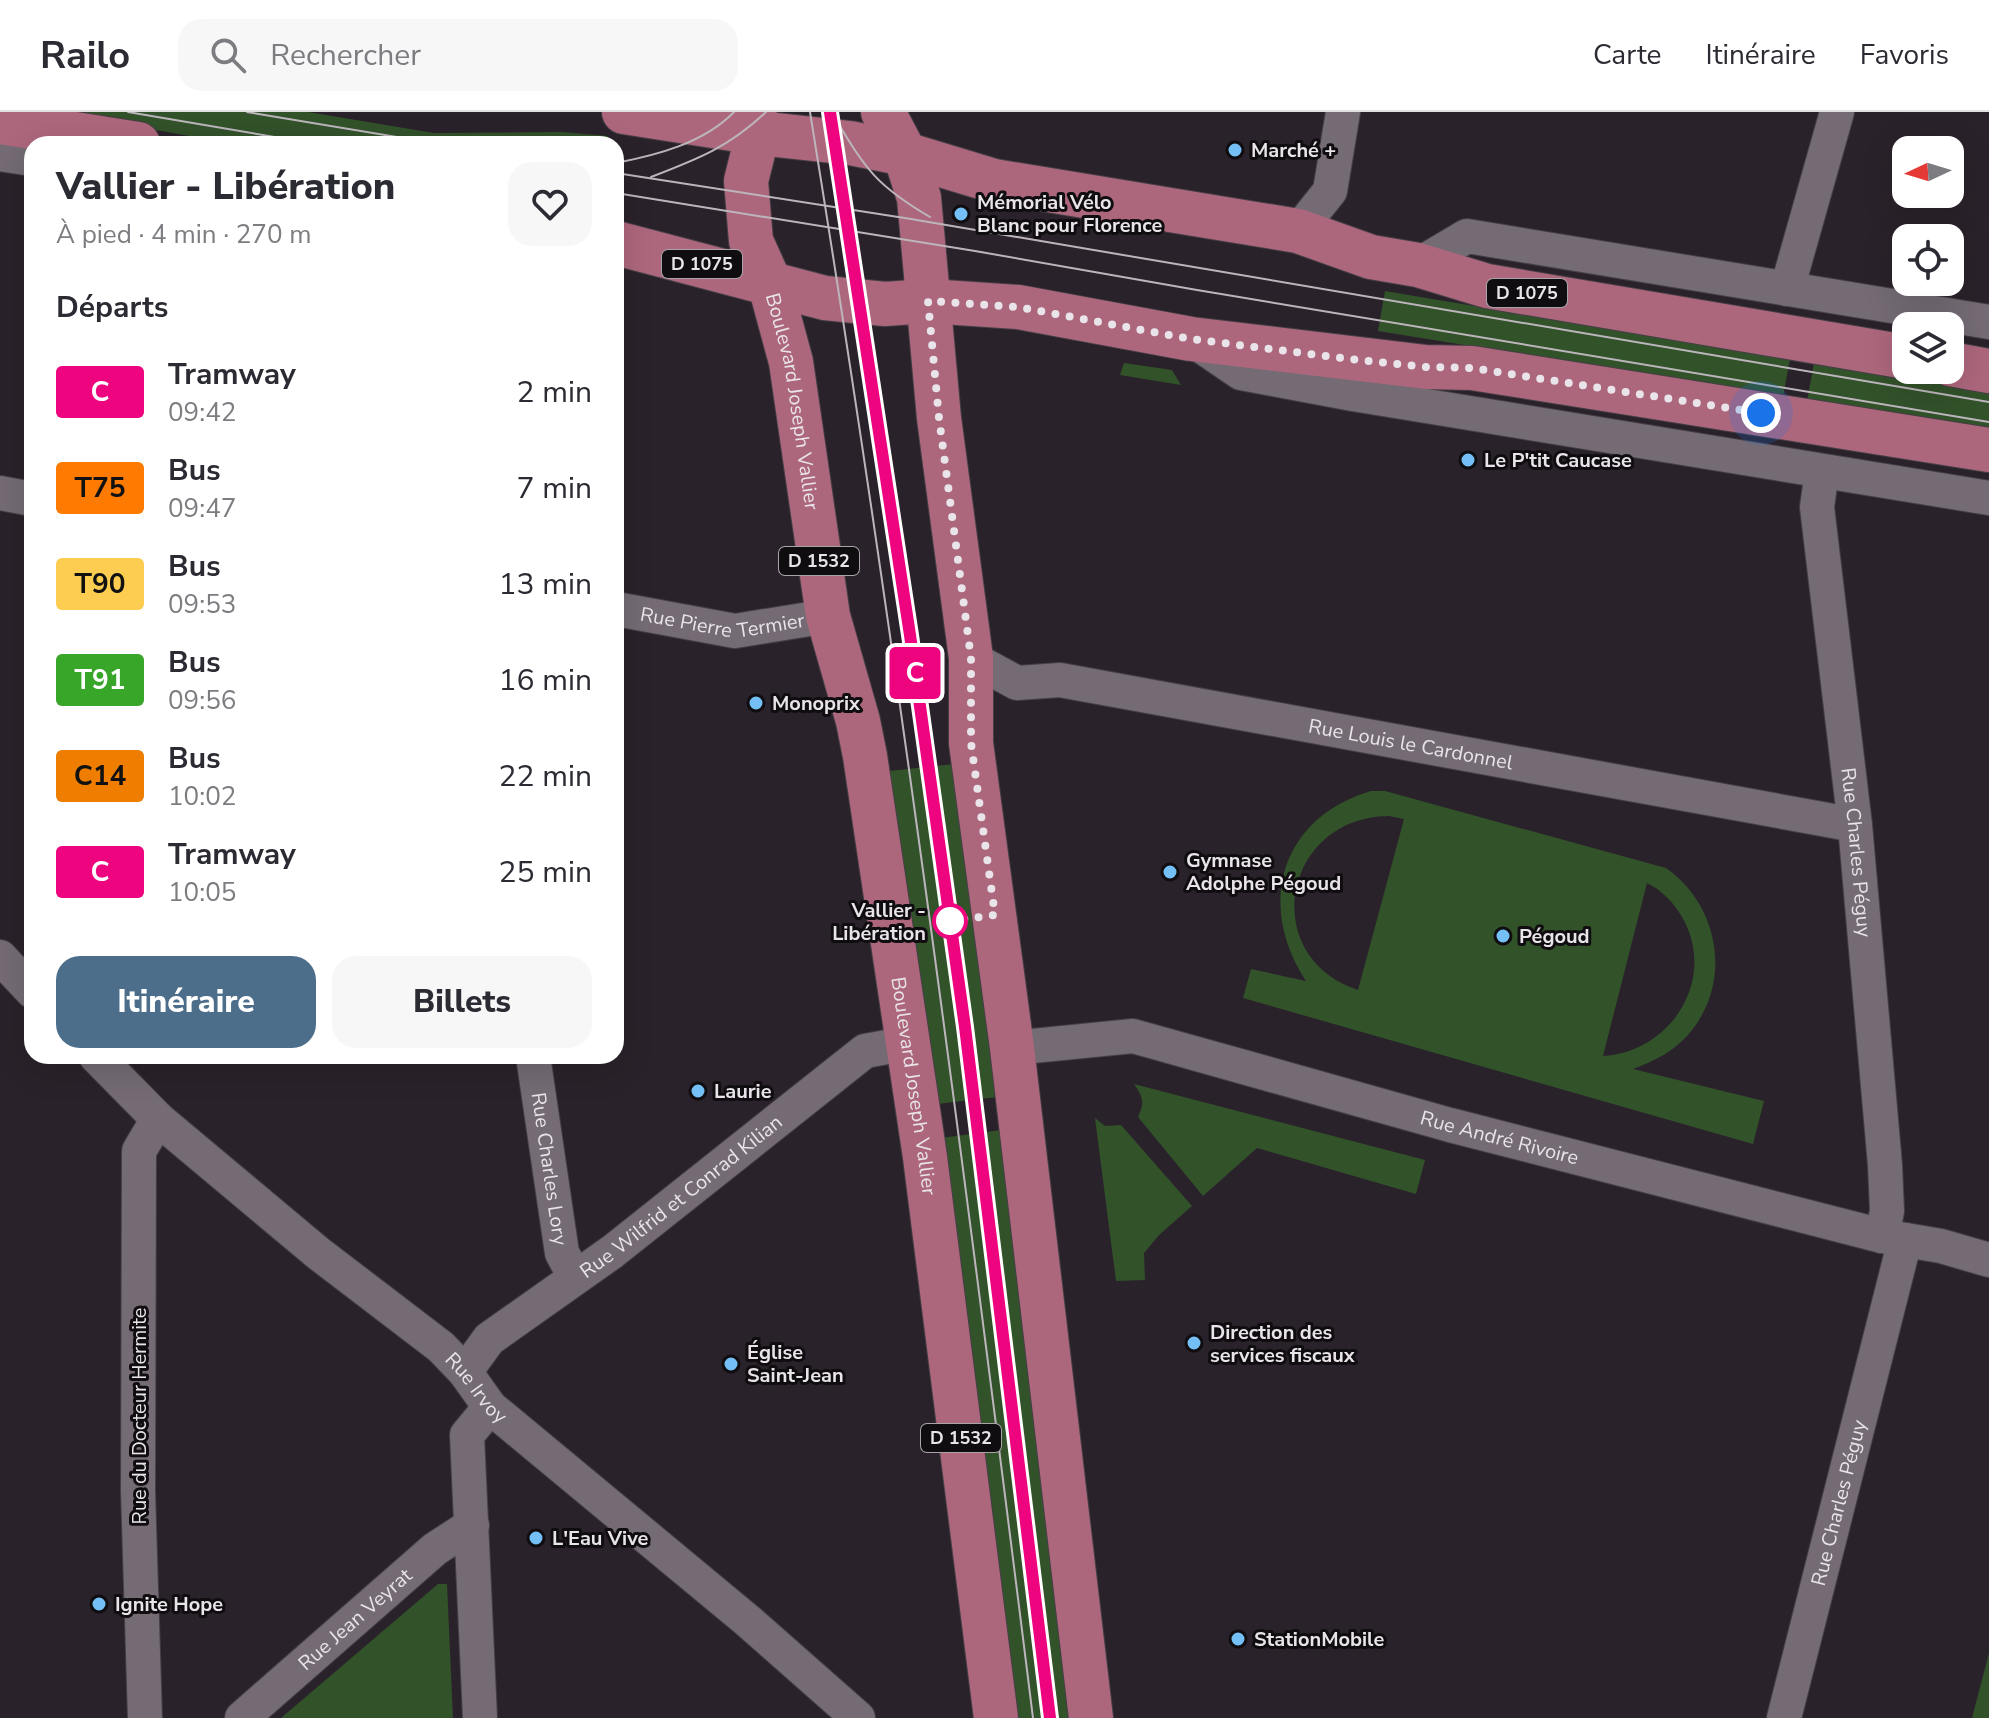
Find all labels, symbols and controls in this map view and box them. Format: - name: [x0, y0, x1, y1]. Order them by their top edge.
- search box: [178, 19, 738, 91]
- text: Railo: [40, 30, 130, 81]
- icon: search: [206, 33, 250, 77]
- text: Rechercher: [270, 35, 421, 76]
- text: Carte: [1593, 36, 1662, 74]
- text: Itinéraire: [1706, 36, 1816, 74]
- text: Favoris: [1860, 36, 1949, 74]
- north arrow: [1892, 136, 1964, 208]
- map controls: [1892, 136, 1964, 384]
- place label: Marché +: [1251, 137, 1336, 164]
- marker: Marché +: [1226, 141, 1244, 159]
- text: Vallier - Libération: [56, 161, 395, 212]
- button: heart: [508, 162, 592, 246]
- place label: Mémorial Vélo Blanc pour Florence: [977, 189, 1162, 239]
- marker: Mémorial Vélo Blanc pour Florence: [952, 205, 970, 223]
- text: À pied · 4 min · 270 m: [56, 217, 311, 252]
- button: locate: [1892, 224, 1964, 296]
- road number: D 1075: [662, 250, 742, 278]
- road number: D 1075: [1487, 279, 1567, 307]
- text: Départs: [56, 287, 168, 328]
- street label: Boulevard Joseph Vallier: [759, 290, 826, 512]
- button: layers: [1892, 312, 1964, 384]
- text: Tramway: [168, 354, 296, 395]
- text: 2 min: [517, 372, 592, 413]
- text: C: [90, 373, 110, 411]
- your location: [1741, 393, 1781, 433]
- text: 09:42: [168, 395, 236, 430]
- place label: Le P'tit Caucase: [1484, 447, 1632, 474]
- text: Bus: [168, 450, 221, 491]
- marker: Le P'tit Caucase: [1459, 451, 1477, 469]
- text: 7 min: [517, 468, 592, 509]
- text: T75: [75, 469, 126, 507]
- text: 09:47: [168, 491, 236, 526]
- text: Bus: [168, 546, 221, 587]
- road number: D 1532: [779, 547, 859, 575]
- text: 13 min: [499, 564, 592, 605]
- text: T90: [75, 565, 126, 603]
- text: 09:53: [168, 587, 236, 622]
- street label: Rue Pierre Termier: [638, 600, 806, 645]
- text: Bus: [168, 642, 221, 683]
- line badge: C: [889, 647, 941, 699]
- text: C: [905, 654, 925, 692]
- text: 16 min: [499, 660, 592, 701]
- text: T91: [75, 661, 126, 699]
- text: 09:56: [168, 683, 236, 718]
- place label: Monoprix: [772, 690, 861, 717]
- marker: Monoprix: [747, 694, 765, 712]
- street label: Rue Louis le Cardonnel: [1306, 712, 1515, 776]
- text: Bus: [168, 738, 221, 779]
- text: 22 min: [499, 756, 592, 797]
- text: C14: [74, 757, 126, 795]
- street label: Rue Charles Péguy: [1835, 766, 1878, 939]
- text: 10:02: [168, 779, 236, 814]
- text: Tramway: [168, 834, 296, 875]
- place label: Gymnase Adolphe Pégoud: [1186, 847, 1341, 897]
- text: 25 min: [499, 852, 592, 893]
- text: C: [90, 853, 110, 891]
- marker: Gymnase Adolphe Pégoud: [1161, 863, 1179, 881]
- text: 10:05: [168, 875, 236, 910]
- place label: Vallier - Libération: [832, 897, 926, 947]
- marker: Vallier - Libération: [933, 904, 967, 938]
- place label: Pégoud: [1519, 923, 1590, 950]
- marker: Pégoud: [1494, 927, 1512, 945]
- button: Itinéraire: [56, 956, 316, 1048]
- button: Billets: [332, 956, 592, 1048]
- street label: Boulevard Joseph Vallier: [885, 975, 943, 1197]
- place label: Laurie: [714, 1078, 772, 1105]
- marker: Laurie: [689, 1082, 707, 1100]
- street label: Rue Charles Lory: [525, 1091, 574, 1248]
- street label: Rue André Rivoire: [1417, 1104, 1582, 1171]
- street label: Rue Wilfrid et Conrad Kilian: [574, 1108, 788, 1284]
- street label: Rue du Docteur Hermite: [126, 1307, 153, 1525]
- place label: Direction des services fiscaux: [1210, 1319, 1356, 1369]
- marker: Direction des services fiscaux: [1185, 1334, 1203, 1352]
- place label: Église Saint-Jean: [747, 1339, 844, 1389]
- street label: Rue Irvoy: [439, 1346, 514, 1430]
- marker: Église Saint-Jean: [722, 1355, 740, 1373]
- street label: Rue Charles Péguy: [1804, 1416, 1873, 1589]
- road number: D 1532: [921, 1424, 1001, 1452]
- place label: L'Eau Vive: [552, 1525, 649, 1552]
- marker: L'Eau Vive: [527, 1529, 545, 1547]
- street label: Rue Jean Veyrat: [292, 1561, 418, 1676]
- place label: Ignite Hope: [115, 1591, 223, 1618]
- marker: Ignite Hope: [90, 1595, 108, 1613]
- place label: StationMobile: [1254, 1626, 1384, 1653]
- marker: StationMobile: [1229, 1630, 1247, 1648]

